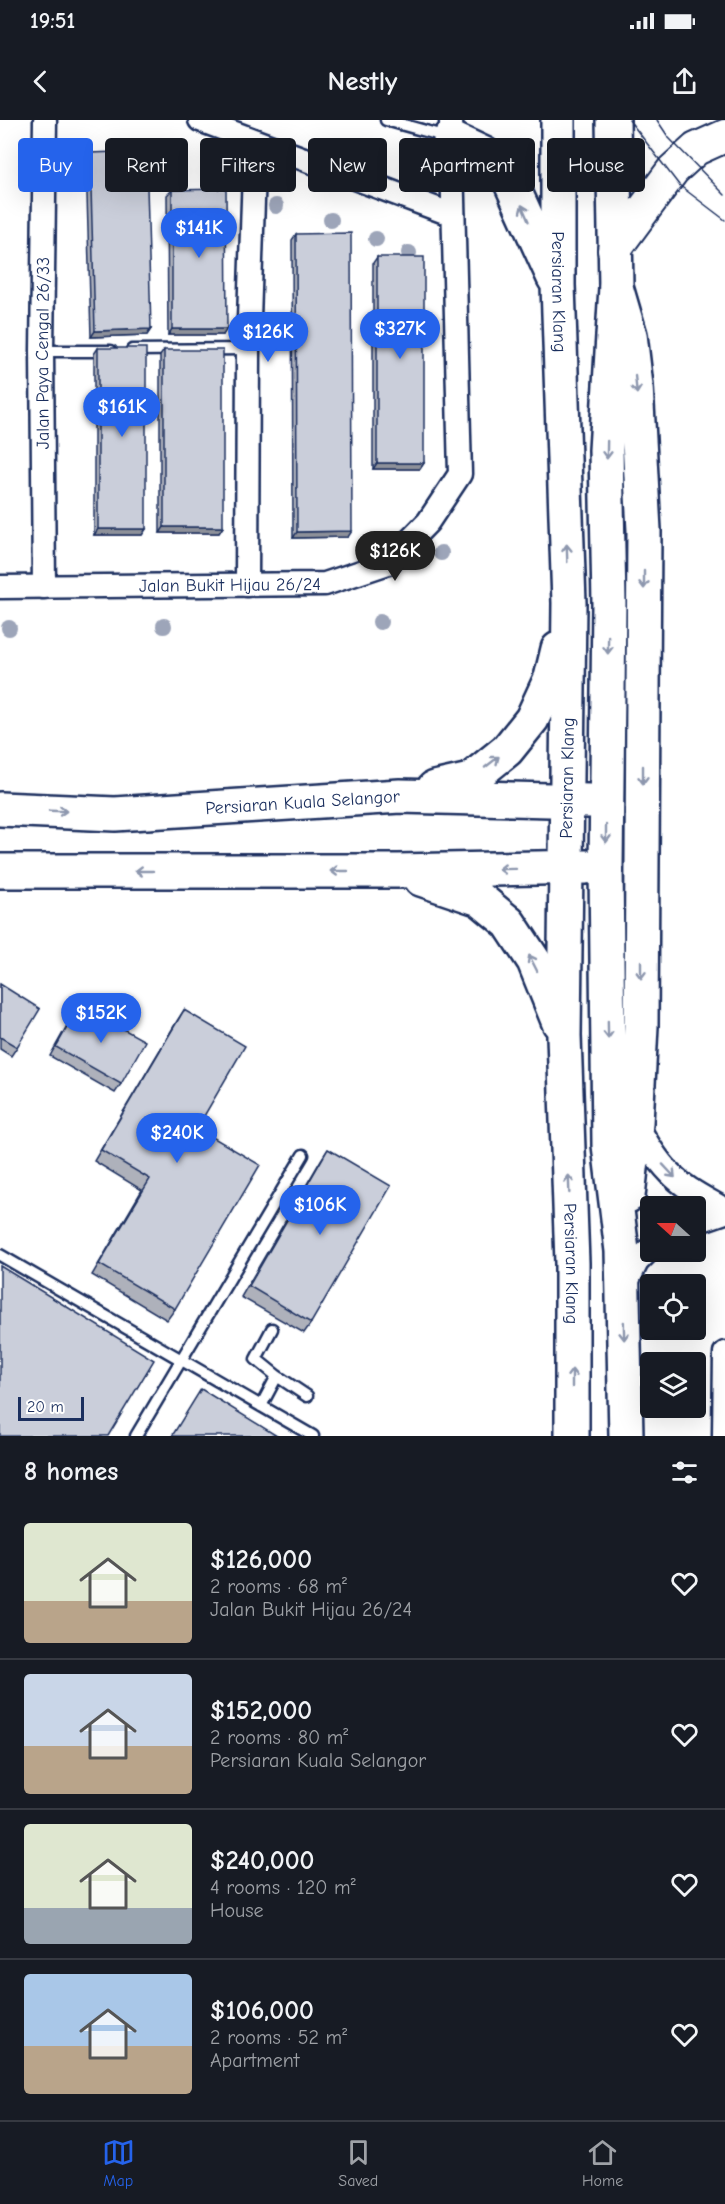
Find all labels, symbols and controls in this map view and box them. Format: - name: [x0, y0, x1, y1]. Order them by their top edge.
- text: 19:51: [30, 8, 75, 34]
- icon: back: [24, 65, 57, 98]
- icon: share: [668, 65, 701, 98]
- text: Nestly: [328, 66, 397, 97]
- chip: Buy: [18, 138, 93, 192]
- chip: Rent: [105, 138, 188, 192]
- chip: Filters: [200, 138, 296, 192]
- chip: New: [308, 138, 387, 192]
- chip: Apartment: [399, 138, 535, 192]
- chip: House: [547, 138, 645, 192]
- one-way arrow: [519, 204, 530, 222]
- pin: $141K: [157, 208, 241, 259]
- text: $141K: [175, 216, 223, 239]
- street label: Persiaran Klang: [547, 231, 570, 353]
- street label: Jalan Paya Cengal 26/33: [32, 257, 54, 449]
- pin: $327K: [358, 309, 442, 360]
- pin: $126K: [226, 312, 310, 363]
- text: $327K: [374, 317, 426, 340]
- text: $126K: [242, 320, 294, 343]
- one-way arrow: [631, 375, 642, 395]
- pin: $161K: [80, 387, 164, 438]
- text: $161K: [97, 395, 147, 418]
- one-way arrow: [601, 440, 612, 460]
- pin: $126K: [353, 531, 437, 582]
- text: $126K: [369, 539, 421, 562]
- one-way arrow: [561, 543, 573, 563]
- one-way arrow: [638, 570, 650, 590]
- street label: Jalan Bukit Hijau 26/24: [139, 574, 321, 597]
- one-way arrow: [602, 635, 614, 655]
- street label: Persiaran Klang: [556, 717, 579, 839]
- one-way arrow: [484, 756, 500, 769]
- one-way arrow: [637, 765, 649, 785]
- street label: Persiaran Kuala Selangor: [205, 786, 401, 819]
- one-way arrow: [48, 806, 68, 817]
- one-way arrow: [600, 824, 612, 844]
- one-way arrow: [498, 863, 518, 875]
- one-way arrow: [135, 865, 155, 877]
- one-way arrow: [330, 865, 350, 877]
- one-way arrow: [527, 954, 538, 972]
- one-way arrow: [636, 960, 647, 980]
- pin: $152K: [59, 993, 143, 1044]
- text: $152K: [75, 1001, 127, 1024]
- one-way arrow: [602, 1020, 614, 1040]
- pin: $240K: [135, 1113, 219, 1164]
- text: $240K: [150, 1121, 204, 1144]
- one-way arrow: [662, 1163, 676, 1178]
- one-way arrow: [563, 1174, 575, 1194]
- pin: $106K: [278, 1185, 362, 1236]
- text: $106K: [293, 1193, 347, 1216]
- north arrow: [640, 1196, 706, 1262]
- map controls: [640, 1196, 706, 1418]
- street label: Persiaran Klang: [559, 1203, 582, 1324]
- button: locate: [640, 1274, 706, 1340]
- one-way arrow: [618, 1320, 630, 1340]
- button: layers: [640, 1352, 706, 1418]
- one-way arrow: [566, 1368, 578, 1388]
- scale bar: [18, 1394, 84, 1422]
- text: 20 m: [27, 1398, 64, 1416]
- icon: filters: [668, 1456, 701, 1489]
- text: 8 homes: [24, 1457, 118, 1487]
- text: $126,000: [210, 1545, 312, 1575]
- icon: home: [72, 1547, 144, 1619]
- icon: heart: [668, 1567, 701, 1600]
- text: 2 rooms · 68 m²: [210, 1575, 347, 1598]
- text: Jalan Bukit Hijau 26/24: [210, 1598, 412, 1621]
- text: $152,000: [210, 1696, 312, 1726]
- icon: home: [72, 1698, 144, 1770]
- icon: heart: [668, 1718, 701, 1751]
- text: 2 rooms · 80 m²: [210, 1726, 348, 1749]
- text: Persiaran Kuala Selangor: [210, 1749, 426, 1772]
- text: $240,000: [210, 1846, 314, 1876]
- icon: home: [72, 1848, 144, 1920]
- icon: heart: [668, 1868, 701, 1901]
- text: 4 rooms · 120 m²: [210, 1876, 356, 1899]
- text: House: [210, 1899, 264, 1922]
- text: $106,000: [210, 1996, 314, 2026]
- icon: home: [72, 1998, 144, 2070]
- icon: heart: [668, 2018, 701, 2051]
- text: 2 rooms · 52 m²: [210, 2026, 347, 2049]
- text: Apartment: [210, 2049, 300, 2072]
- tab: Map: [102, 2136, 135, 2190]
- tab: Saved: [338, 2136, 378, 2190]
- tab: Home: [582, 2136, 623, 2190]

